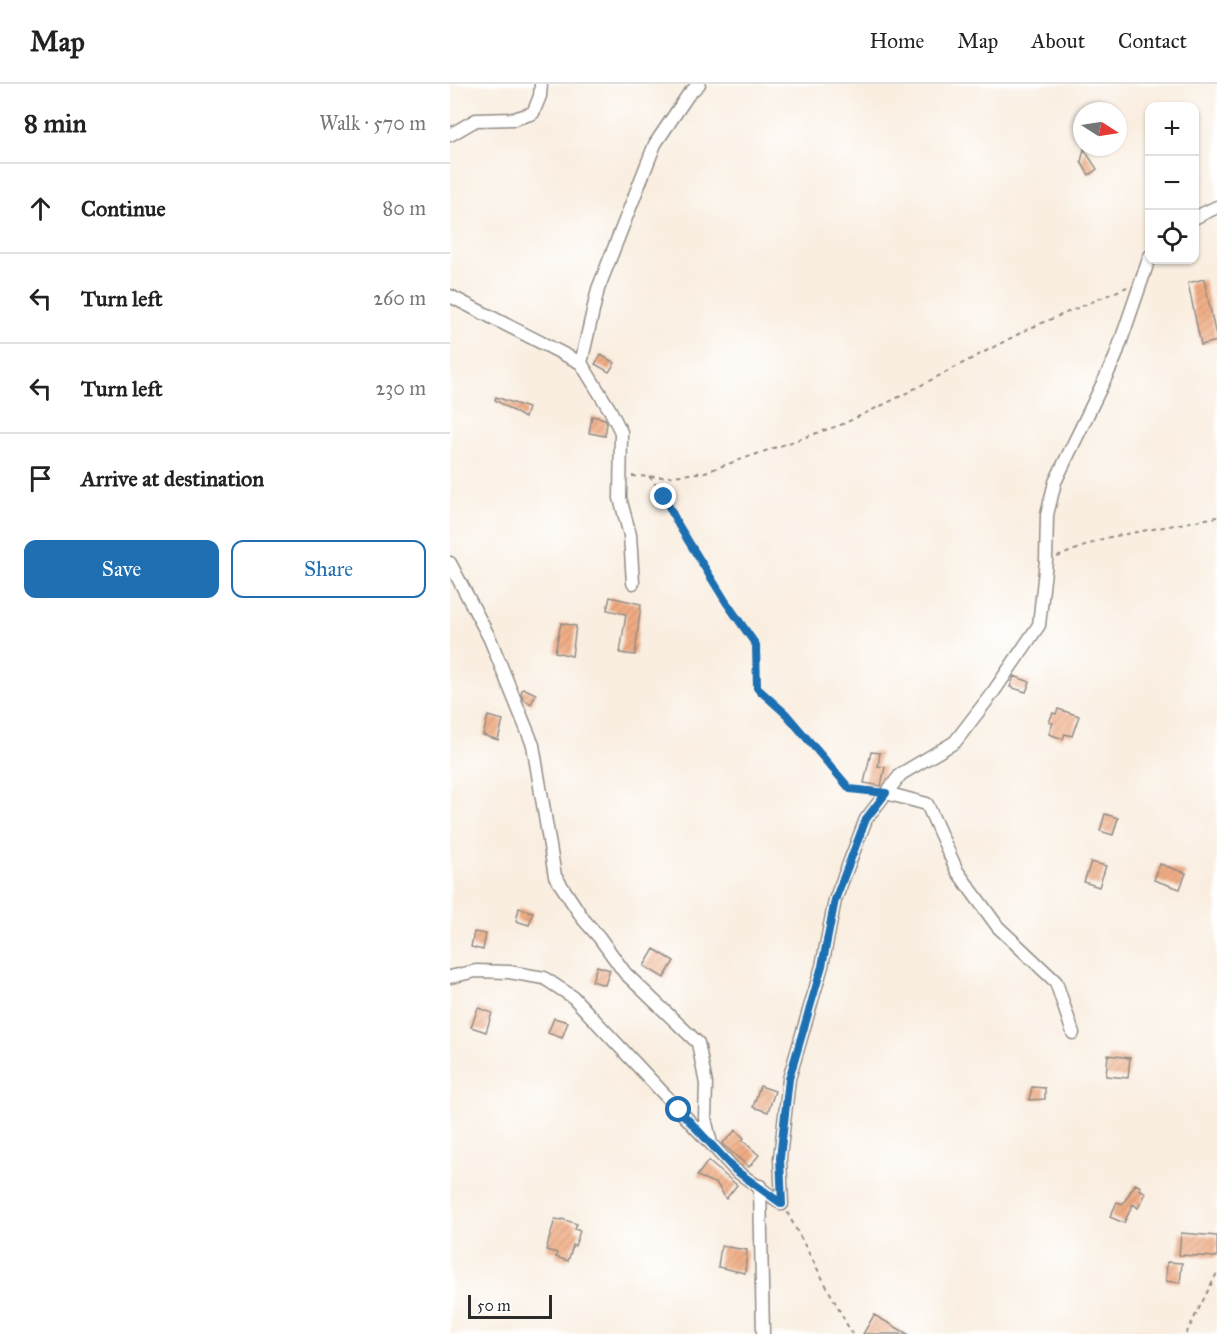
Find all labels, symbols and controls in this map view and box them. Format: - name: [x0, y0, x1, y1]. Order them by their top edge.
- text: Map: [30, 24, 85, 59]
- text: Home: [869, 28, 924, 54]
- text: Map: [957, 28, 998, 54]
- text: About: [1031, 28, 1085, 54]
- text: Contact: [1118, 28, 1187, 54]
- north arrow: [1073, 102, 1127, 156]
- map controls: [1145, 102, 1199, 264]
- button: +: [1145, 102, 1199, 156]
- text: 8 min: [24, 107, 87, 139]
- text: Walk · 570 m: [319, 111, 426, 135]
- button: −: [1145, 156, 1199, 210]
- icon: ahead: [24, 192, 57, 225]
- text: Continue: [81, 195, 166, 222]
- text: 80 m: [383, 196, 426, 220]
- button: locate: [1145, 210, 1199, 264]
- icon: left: [24, 282, 57, 315]
- text: Turn left: [81, 285, 163, 312]
- text: 260 m: [373, 286, 426, 310]
- icon: left: [24, 372, 57, 405]
- text: Turn left: [81, 375, 163, 402]
- text: 230 m: [375, 376, 426, 400]
- icon: arrive: [24, 462, 57, 495]
- text: Arrive at destination: [81, 465, 264, 492]
- route end: [650, 483, 676, 509]
- button: Save: [24, 540, 219, 598]
- button: Share: [231, 540, 426, 598]
- route start: [665, 1096, 691, 1122]
- scale bar: [468, 1292, 552, 1320]
- text: 50 m: [477, 1296, 511, 1315]

